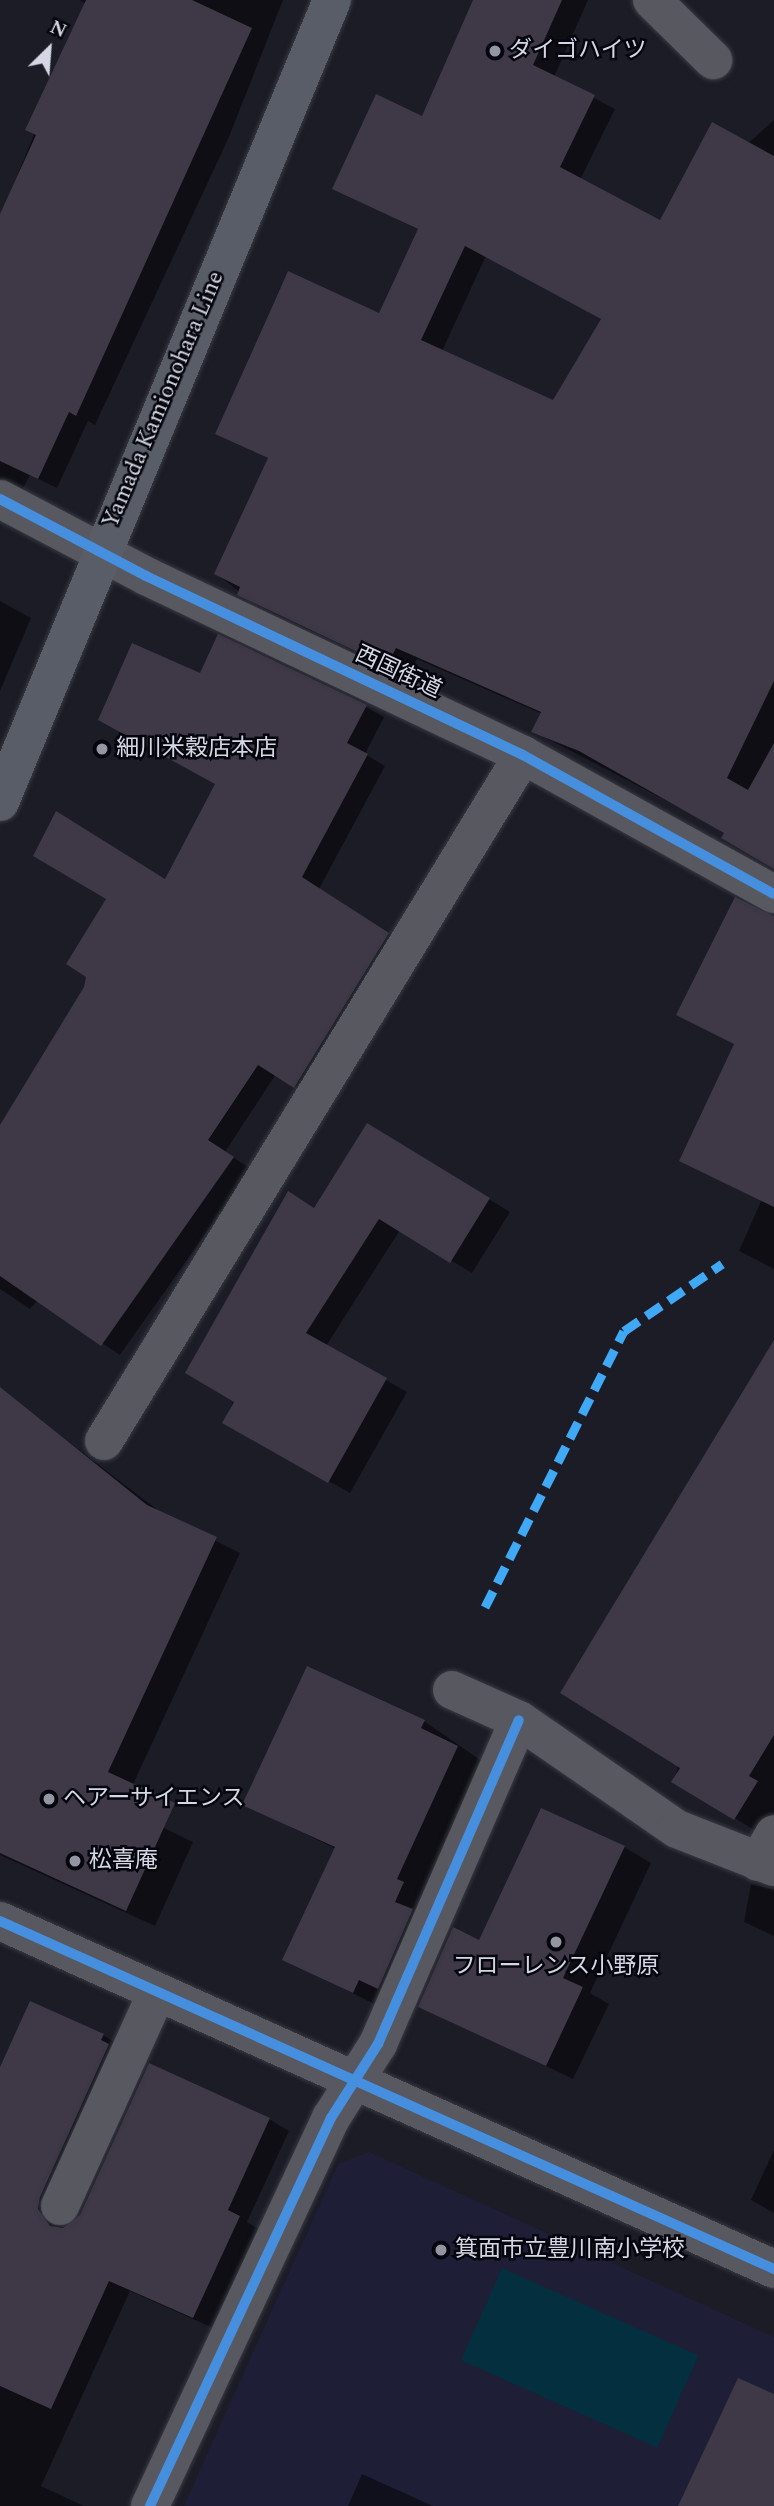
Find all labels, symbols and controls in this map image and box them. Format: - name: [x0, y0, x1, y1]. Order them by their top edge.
- text: N: [45, 13, 71, 46]
- north arrow: [14, 14, 84, 84]
- place label: ダイゴハイツ: [509, 37, 647, 65]
- marker: ダイゴハイツ: [487, 43, 503, 59]
- street label: Yamada Kamionohara Line: [97, 267, 231, 533]
- street label: 西国街道: [350, 641, 446, 705]
- place label: 細川米穀店本店: [116, 735, 277, 763]
- marker: 細川米穀店本店: [94, 741, 110, 757]
- place label: ヘアーサイエンス: [63, 1785, 246, 1813]
- marker: ヘアーサイエンス: [41, 1791, 57, 1807]
- place label: 松喜庵: [89, 1847, 158, 1875]
- marker: 松喜庵: [67, 1853, 83, 1869]
- marker: フローレンス小野原: [548, 1934, 564, 1950]
- place label: フローレンス小野原: [453, 1953, 659, 1981]
- place label: 箕面市立豊川南小学校: [455, 2236, 685, 2264]
- marker: 箕面市立豊川南小学校: [433, 2242, 449, 2258]

